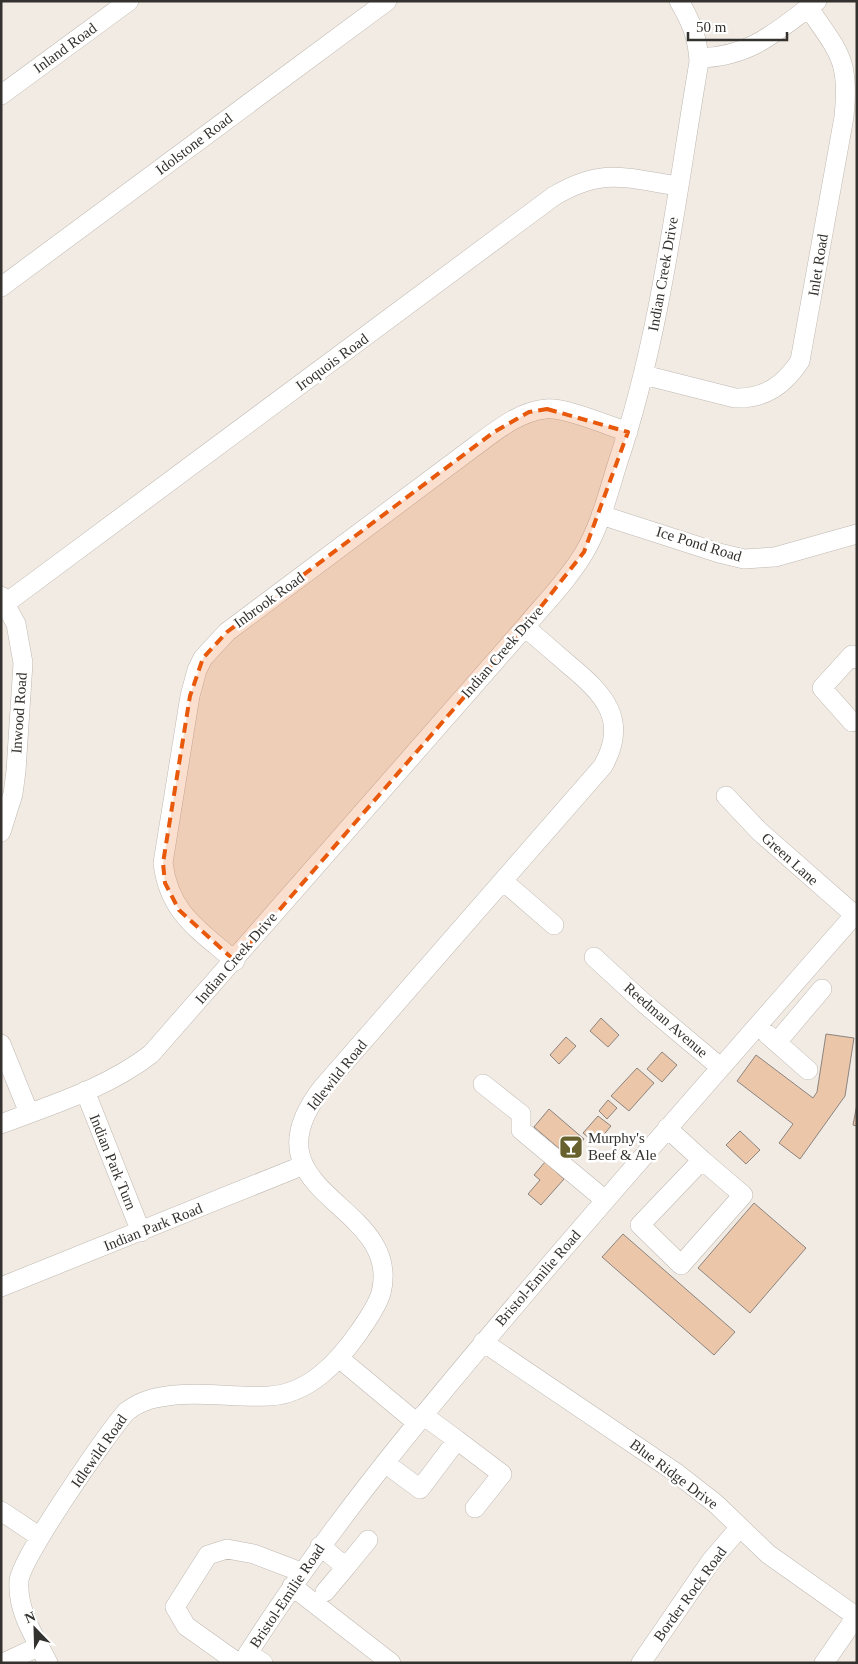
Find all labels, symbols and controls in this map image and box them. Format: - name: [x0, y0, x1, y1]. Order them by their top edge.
- scale bar: [688, 10, 787, 42]
- text: 50 m: [696, 19, 727, 35]
- street label: Inland Road: [30, 20, 100, 76]
- street label: Idolstone Road: [153, 110, 236, 178]
- street label: Indian Creek Drive: [645, 215, 681, 332]
- street label: Inlet Road: [805, 232, 831, 297]
- street label: Iroquois Road: [293, 330, 372, 394]
- street label: Ice Pond Road: [654, 523, 744, 565]
- street label: Inbrook Road: [231, 569, 308, 631]
- street label: Indian Creek Drive: [458, 603, 546, 701]
- street label: Inwood Road: [8, 671, 30, 754]
- street label: Green Lane: [758, 830, 822, 889]
- street label: Indian Creek Drive: [192, 909, 280, 1007]
- street label: Reedman Avenue: [621, 979, 711, 1061]
- street label: Idlewild Road: [304, 1036, 370, 1113]
- street label: Indian Park Turn: [87, 1112, 140, 1213]
- place label: Murphy's Beef & Ale: [588, 1130, 657, 1163]
- bar icon: Murphy's Beef & Ale: [558, 1134, 584, 1160]
- street label: Indian Park Road: [101, 1200, 205, 1254]
- street label: Bristol-Emilie Road: [492, 1227, 584, 1329]
- street label: Idlewild Road: [68, 1411, 130, 1491]
- street label: Blue Ridge Drive: [627, 1436, 721, 1512]
- street label: Bristol-Emilie Road: [246, 1541, 328, 1651]
- street label: Border Rock Road: [650, 1543, 730, 1644]
- north arrow: [10, 1604, 60, 1654]
- text: N: [23, 1609, 38, 1626]

